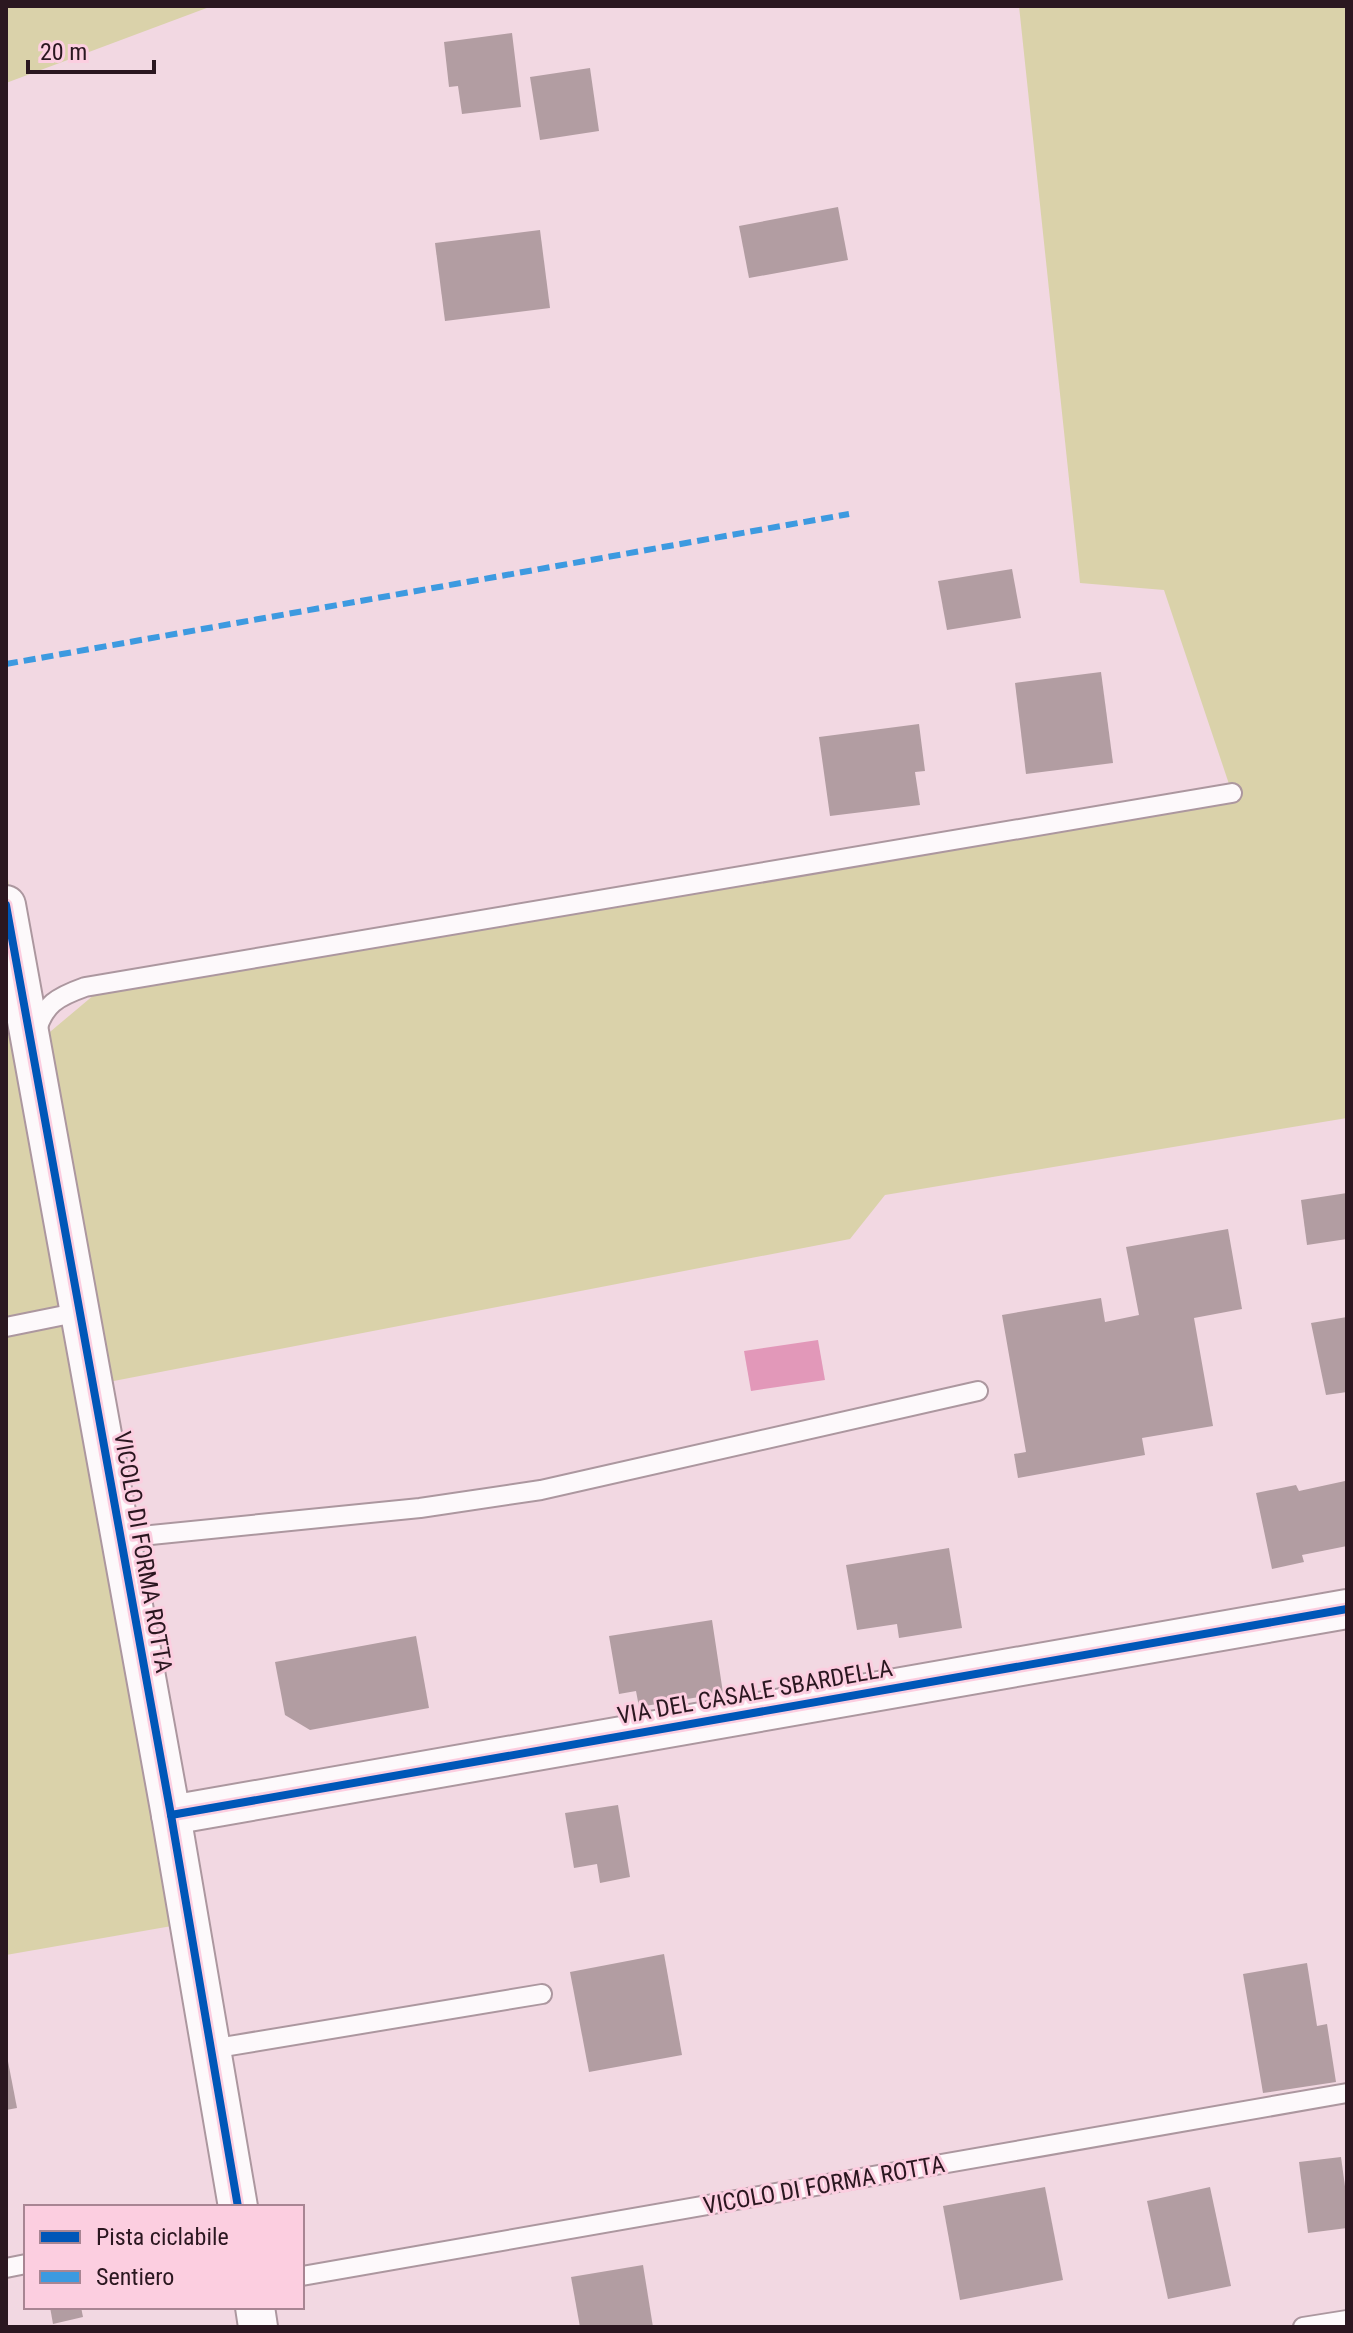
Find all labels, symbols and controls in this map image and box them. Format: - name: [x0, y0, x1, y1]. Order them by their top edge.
- scale bar: [28, 24, 154, 74]
- text: 20 m: [40, 38, 87, 66]
- street label: VICOLO DI FORMA ROTTA: [108, 1429, 178, 1675]
- street label: VIA DEL CASALE SBARDELLA: [615, 1654, 895, 1730]
- street label: VICOLO DI FORMA ROTTA: [701, 2150, 947, 2220]
- legend: [24, 2205, 304, 2309]
- text: Pista ciclabile: [96, 2223, 229, 2251]
- text: Sentiero: [96, 2263, 174, 2291]

